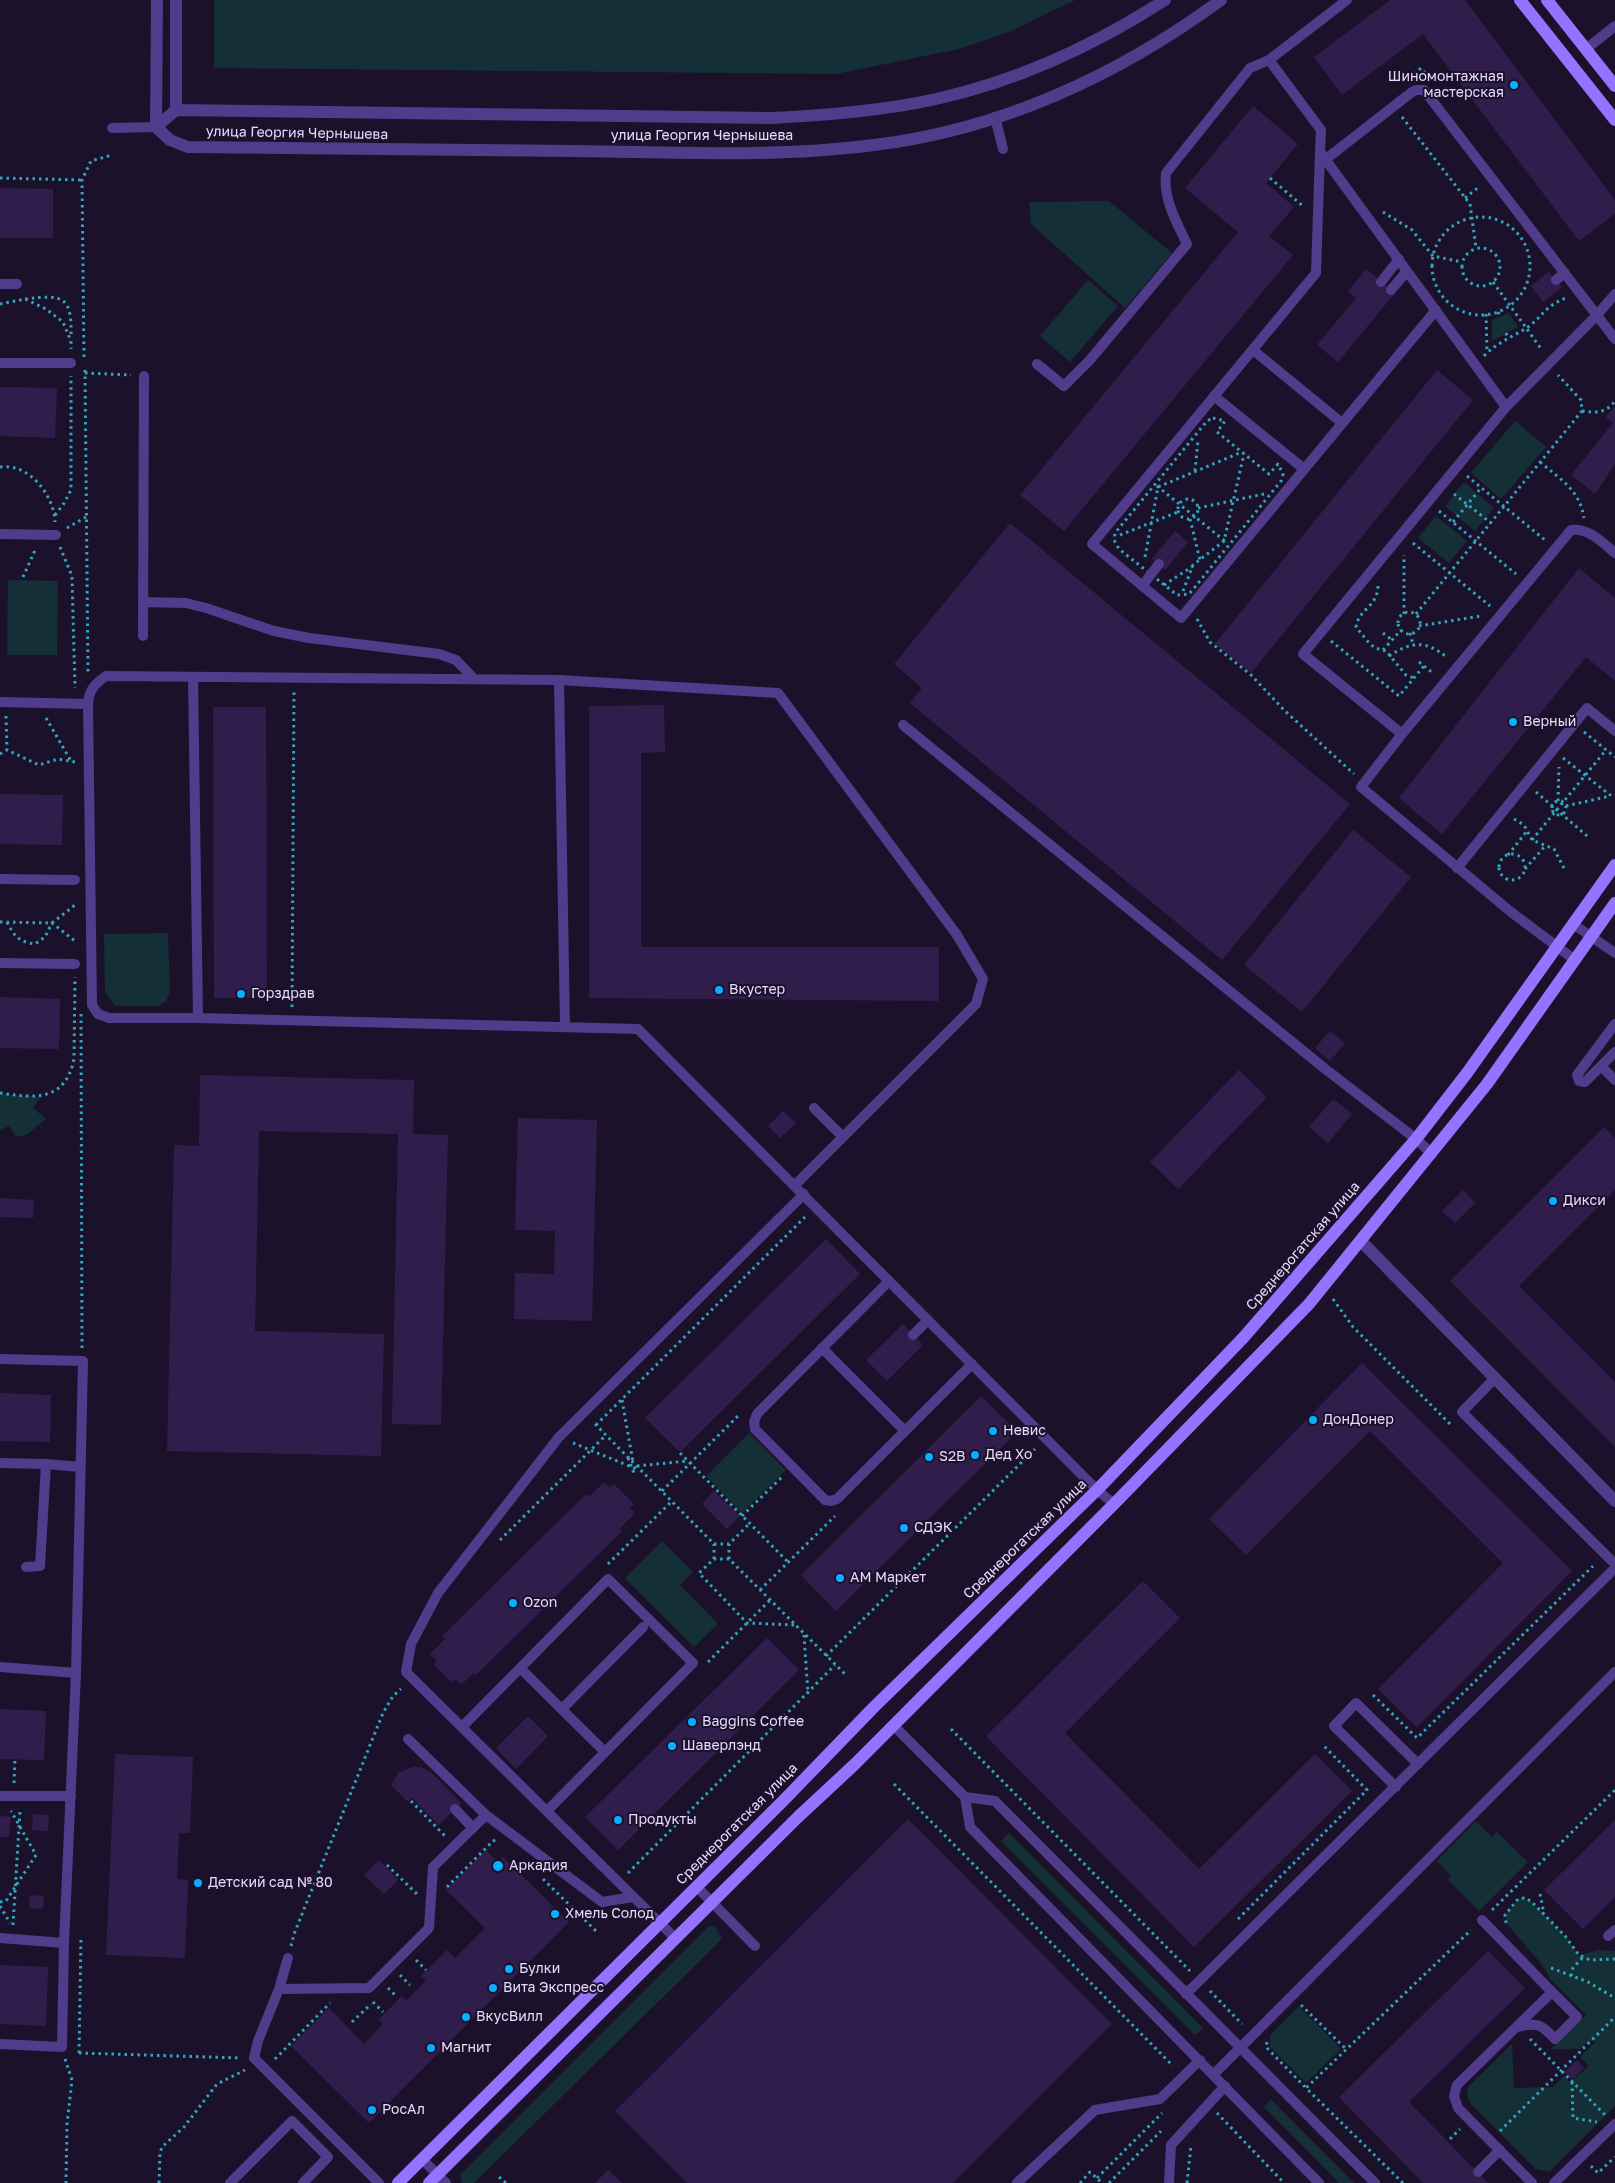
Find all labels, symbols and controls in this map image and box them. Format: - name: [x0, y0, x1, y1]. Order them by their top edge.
- place label: Шиномонтажная мастерская: [1388, 69, 1504, 102]
- marker: Шиномонтажная мастерская: [1508, 79, 1520, 91]
- street label: улица Георгия Чернышева: [206, 123, 388, 143]
- street label: улица Георгия Чернышева: [611, 128, 793, 144]
- place label: Верный: [1523, 714, 1576, 730]
- marker: Верный: [1507, 716, 1519, 728]
- place label: Вкустер: [729, 982, 785, 998]
- marker: Вкустер: [713, 984, 725, 996]
- place label: Горздрав: [251, 986, 315, 1002]
- marker: Горздрав: [235, 988, 247, 1000]
- street label: Среднерогатская улица: [1243, 1178, 1363, 1314]
- place label: Дикси: [1563, 1193, 1606, 1209]
- marker: Дикси: [1547, 1195, 1559, 1207]
- place label: ДонДонер: [1323, 1412, 1394, 1428]
- marker: ДонДонер: [1307, 1414, 1319, 1426]
- place label: Невис: [1003, 1423, 1046, 1439]
- marker: Невис: [987, 1425, 999, 1437]
- place label: Дед Хо: [985, 1447, 1032, 1463]
- place label: S2B: [939, 1449, 965, 1465]
- marker: Дед Хо: [969, 1449, 981, 1461]
- marker: S2B: [923, 1451, 935, 1463]
- street label: Среднерогатская улица: [960, 1476, 1090, 1602]
- place label: СДЭК: [914, 1520, 952, 1536]
- marker: СДЭК: [898, 1522, 910, 1534]
- place label: АМ Маркет: [850, 1570, 926, 1586]
- marker: АМ Маркет: [834, 1572, 846, 1584]
- place label: Ozon: [523, 1595, 557, 1611]
- marker: Ozon: [507, 1597, 519, 1609]
- place label: Baggins Coffee: [702, 1714, 804, 1730]
- marker: Baggins Coffee: [686, 1716, 698, 1728]
- place label: Шаверлэнд: [682, 1738, 761, 1754]
- marker: Шаверлэнд: [666, 1740, 678, 1752]
- street label: Среднерогатская улица: [673, 1760, 801, 1888]
- place label: Продукты: [628, 1812, 697, 1828]
- marker: Продукты: [612, 1814, 624, 1826]
- place label: Аркадия: [509, 1858, 568, 1874]
- marker: Аркадия: [491, 1859, 505, 1873]
- place label: Детский сад № 80: [208, 1875, 333, 1891]
- marker: Детский сад № 80: [192, 1877, 204, 1889]
- place label: Хмель Солод: [565, 1906, 654, 1922]
- marker: Хмель Солод: [549, 1908, 561, 1920]
- place label: Булки: [519, 1961, 560, 1977]
- marker: Булки: [503, 1963, 515, 1975]
- place label: Вита Экспресс: [503, 1980, 604, 1996]
- marker: Вита Экспресс: [487, 1982, 499, 1994]
- place label: ВкусВилл: [476, 2009, 543, 2025]
- marker: ВкусВилл: [460, 2011, 472, 2023]
- place label: Магнит: [441, 2040, 491, 2056]
- marker: Магнит: [425, 2042, 437, 2054]
- place label: РосАл: [382, 2102, 425, 2118]
- marker: РосАл: [366, 2104, 378, 2116]

